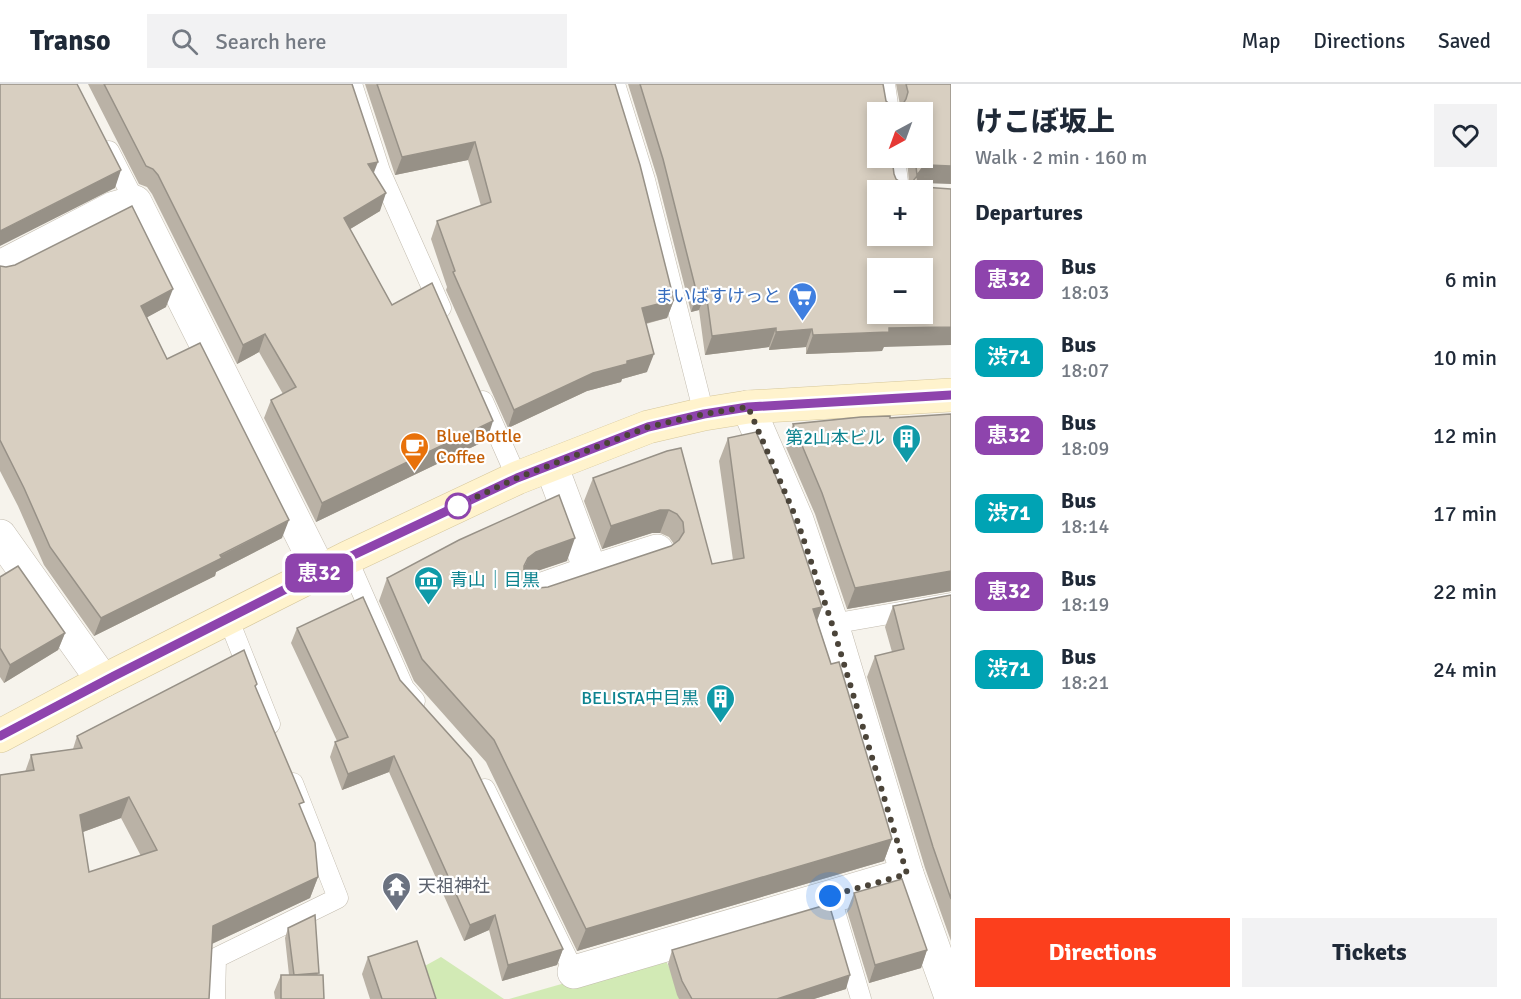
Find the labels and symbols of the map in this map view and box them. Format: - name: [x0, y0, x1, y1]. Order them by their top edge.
- north arrow: [867, 102, 933, 168]
- supermarket icon: まいばすけっと: [786, 280, 818, 322]
- place label: まいばすけっと: [655, 285, 781, 307]
- building icon: 第2山本ビル: [890, 422, 922, 464]
- place label: Blue Bottle Coffee: [436, 425, 522, 468]
- place label: 第2山本ビル: [785, 427, 885, 449]
- cafe icon: Blue Bottle Coffee: [399, 430, 431, 472]
- unlabelled marker: [445, 493, 471, 519]
- line badge: 恵32: [284, 554, 354, 592]
- museum icon: 青山｜目黒: [413, 564, 445, 606]
- place label: 青山｜目黒: [450, 569, 540, 591]
- building icon: BELISTA中目黒: [704, 682, 736, 724]
- place label: BELISTA中目黒: [581, 687, 699, 709]
- temple icon: 天祖神社: [381, 870, 413, 912]
- place label: 天祖神社: [418, 875, 490, 897]
- your location: [815, 881, 845, 911]

